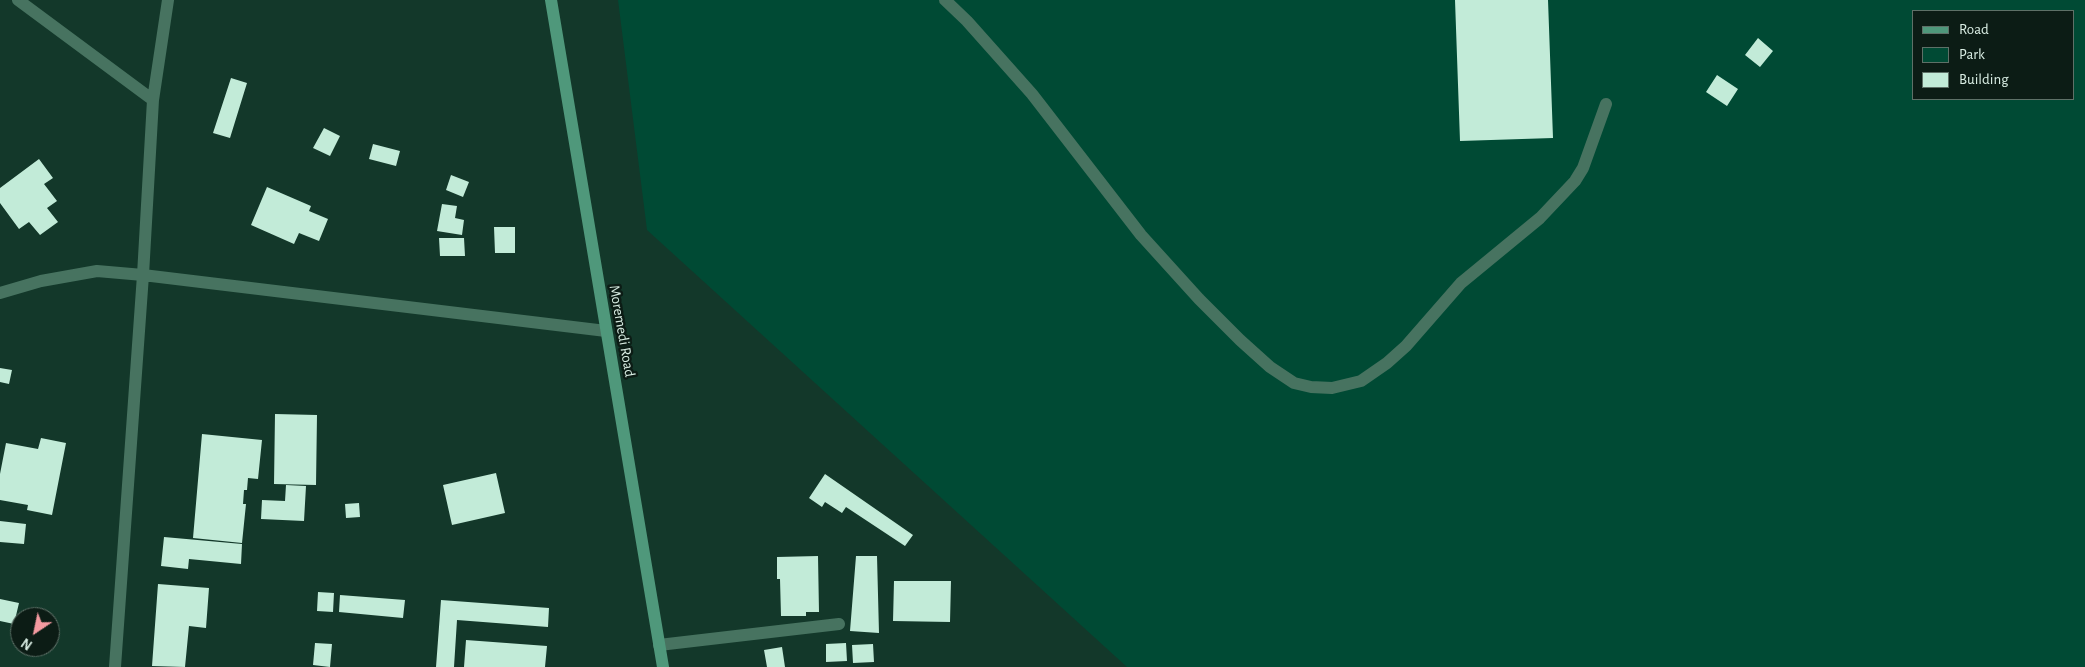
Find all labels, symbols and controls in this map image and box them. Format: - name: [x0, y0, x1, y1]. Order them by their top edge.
- legend: [1912, 10, 2075, 100]
- text: Road: [1959, 22, 1989, 37]
- text: Park: [1959, 47, 1985, 62]
- text: Building: [1959, 72, 2009, 87]
- street label: Moremedi Road: [605, 284, 639, 378]
- north arrow: [10, 607, 60, 657]
- text: N: [19, 635, 35, 652]

